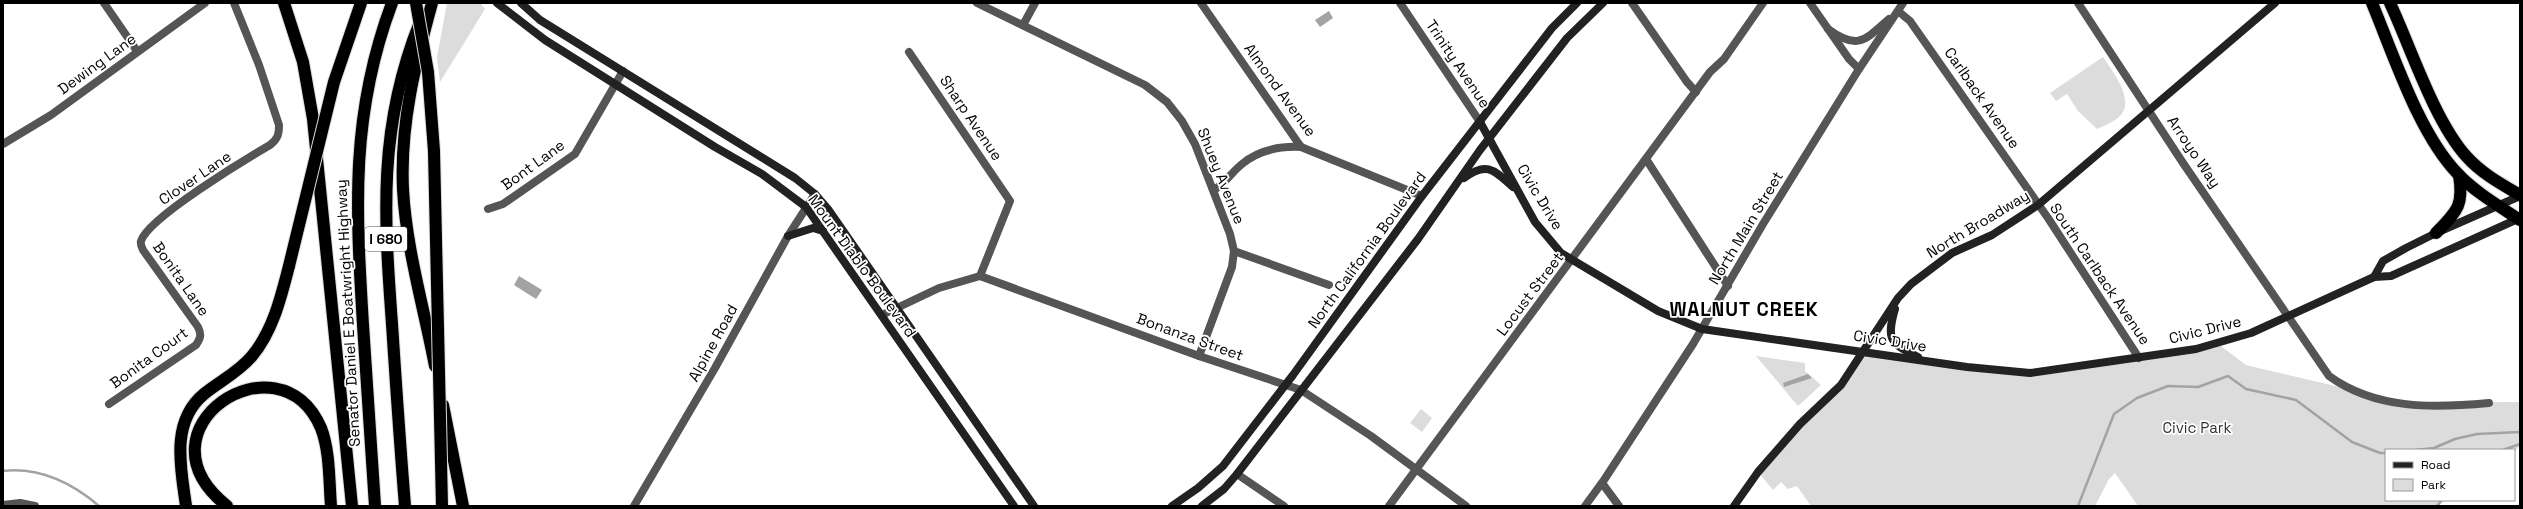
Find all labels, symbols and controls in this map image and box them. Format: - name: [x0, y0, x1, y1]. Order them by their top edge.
- street label: Trinity Avenue: [1422, 16, 1495, 112]
- street label: Dewing Lane: [54, 29, 140, 98]
- street label: Almond Avenue: [1240, 39, 1321, 140]
- street label: Carlback Avenue: [1940, 43, 2024, 152]
- street label: Sharp Avenue: [936, 71, 1007, 164]
- street label: Arroyo Way: [2163, 112, 2225, 191]
- street label: Shuey Avenue: [1194, 125, 1249, 227]
- street label: Bont Lane: [497, 135, 568, 194]
- street label: Clover Lane: [155, 146, 235, 209]
- street label: Civic Drive: [1513, 160, 1568, 233]
- street label: North Main Street: [1704, 167, 1787, 288]
- street label: North California Boulevard: [1303, 168, 1430, 332]
- street label: Senator Daniel E Boatwright Highway: [331, 179, 364, 447]
- street label: North Broadway: [1923, 185, 2033, 262]
- street label: Mount Diablo Boulevard: [804, 191, 921, 341]
- street label: South Carlback Avenue: [2046, 199, 2155, 348]
- road number: I 680: [365, 227, 407, 251]
- street label: Bonita Lane: [149, 238, 214, 320]
- street label: Locust Street: [1492, 248, 1567, 339]
- district label: WALNUT CREEK: [1669, 297, 1819, 322]
- street label: Alpine Road: [684, 301, 742, 385]
- street label: Bonanza Street: [1134, 308, 1246, 365]
- street label: Civic Drive: [2167, 311, 2243, 348]
- street label: Bonita Court: [106, 323, 192, 392]
- street label: Civic Drive: [1852, 325, 1928, 356]
- park label: Civic Park: [2162, 418, 2232, 437]
- legend: [2385, 449, 2515, 501]
- text: Road: [2421, 457, 2450, 473]
- text: Park: [2421, 477, 2446, 493]

